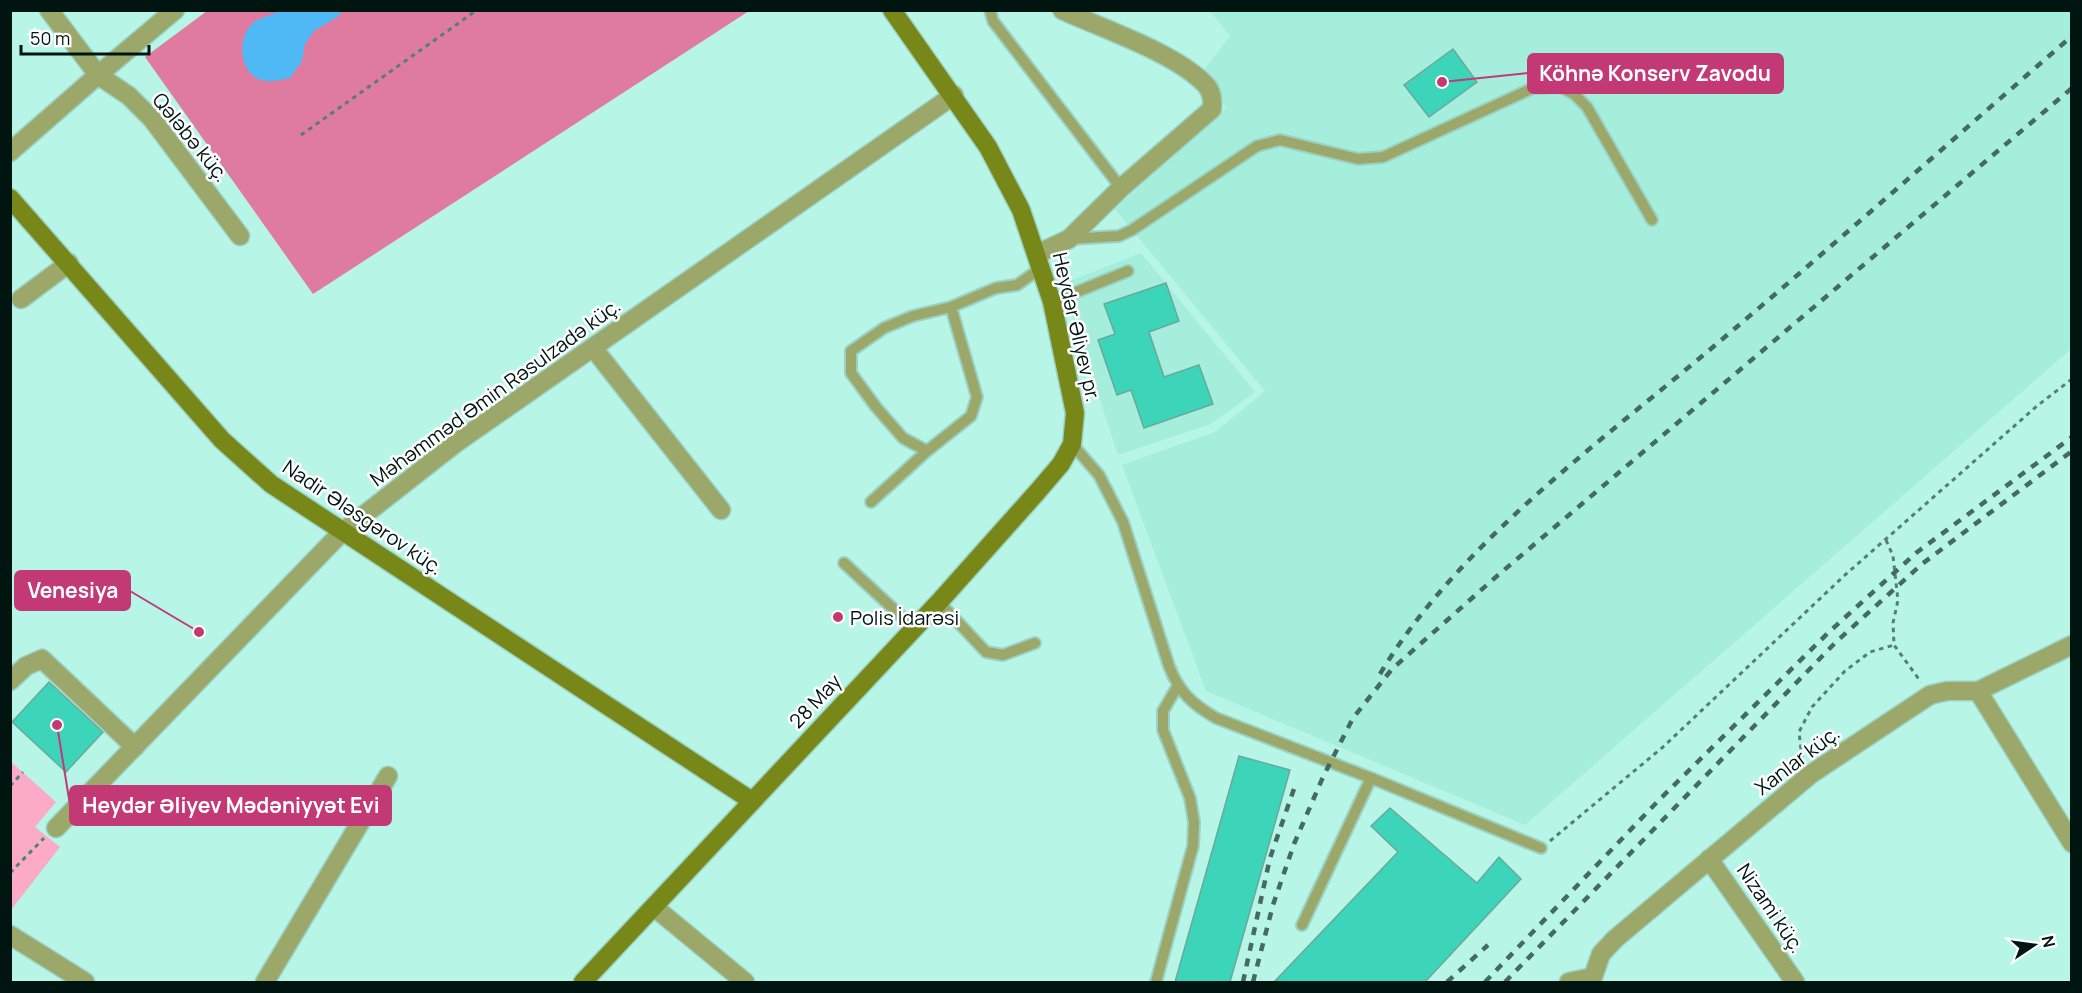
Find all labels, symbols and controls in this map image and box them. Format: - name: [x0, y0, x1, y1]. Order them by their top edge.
- scale bar: [21, 18, 148, 56]
- text: 50 m: [30, 26, 70, 50]
- callout: Köhnə Konserv Zavodu: [1528, 54, 1783, 93]
- text: Köhnə Konserv Zavodu: [1539, 59, 1771, 87]
- street label: Qələbə küç.: [147, 87, 235, 187]
- street label: Heydər Əliyev pr.: [1047, 250, 1107, 404]
- street label: Məhəmməd Əmin Rəsulzadə küç.: [364, 292, 626, 492]
- street label: Nadir Ələsgərov küç.: [278, 453, 448, 581]
- callout: Venesiya: [15, 571, 130, 610]
- text: Venesiya: [28, 576, 118, 604]
- place label: Polis İdarəsi: [850, 604, 959, 631]
- marker: Polis İdarəsi: [831, 610, 845, 624]
- street label: 28 May: [783, 668, 847, 734]
- street label: Xanlar küç.: [1749, 719, 1845, 801]
- callout: Heydər Əliyev Mədəniyyət Evi: [70, 786, 391, 825]
- text: Heydər Əliyev Mədəniyyət Evi: [82, 791, 380, 819]
- street label: Nizami küç.: [1731, 858, 1811, 958]
- north arrow: [2004, 915, 2064, 975]
- text: N: [2037, 934, 2061, 950]

